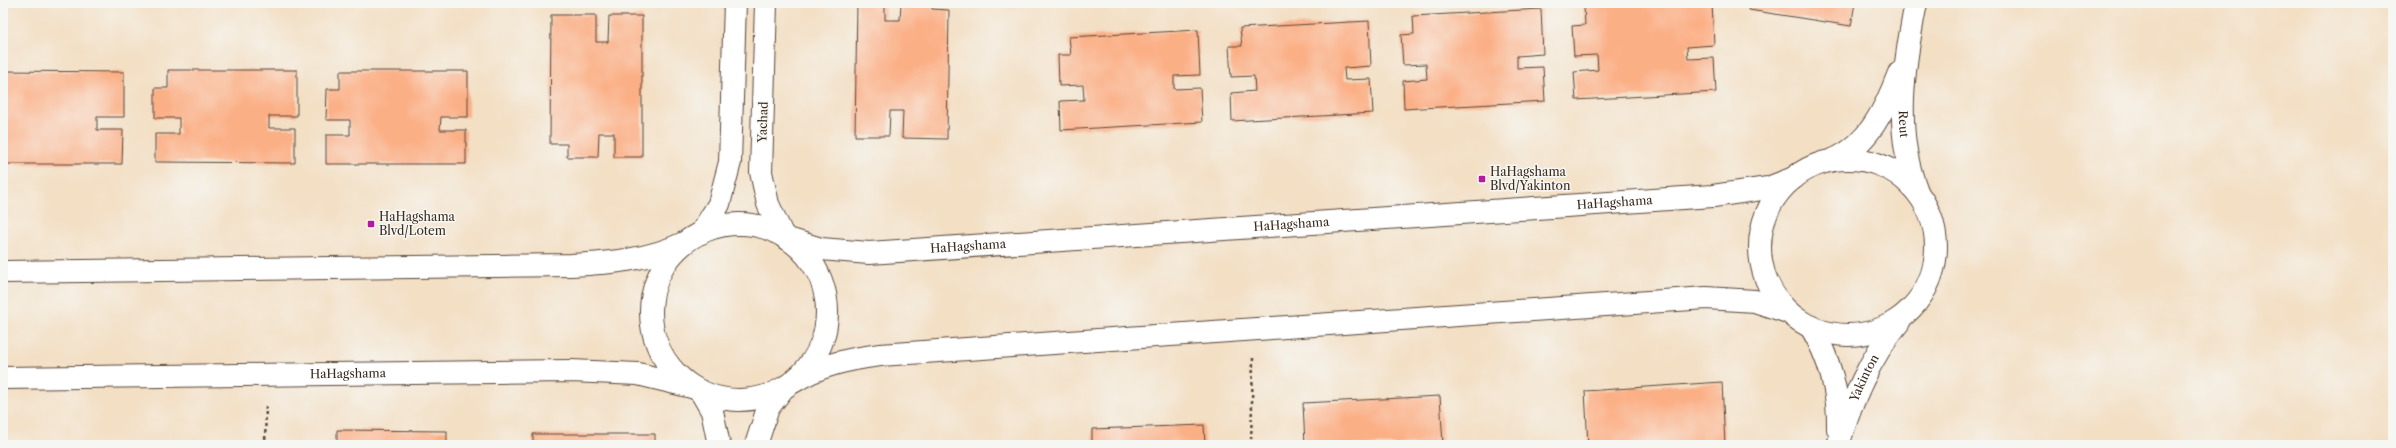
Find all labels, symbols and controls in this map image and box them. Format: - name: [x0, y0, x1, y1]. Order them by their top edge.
- street label: Yachad: [754, 100, 771, 144]
- street label: Reut: [1896, 110, 1912, 139]
- place label: HaHagshama Blvd/Yakinton: [1490, 164, 1571, 193]
- marker: HaHagshama Blvd/Yakinton: [1477, 174, 1487, 184]
- street label: HaHagshama: [1576, 192, 1654, 212]
- place label: HaHagshama Blvd/Lotem: [379, 209, 456, 238]
- street label: HaHagshama: [1253, 214, 1330, 234]
- marker: HaHagshama Blvd/Lotem: [366, 219, 376, 229]
- street label: HaHagshama: [930, 236, 1007, 256]
- street label: Yakinton: [1846, 351, 1882, 405]
- street label: HaHagshama: [310, 365, 387, 381]

